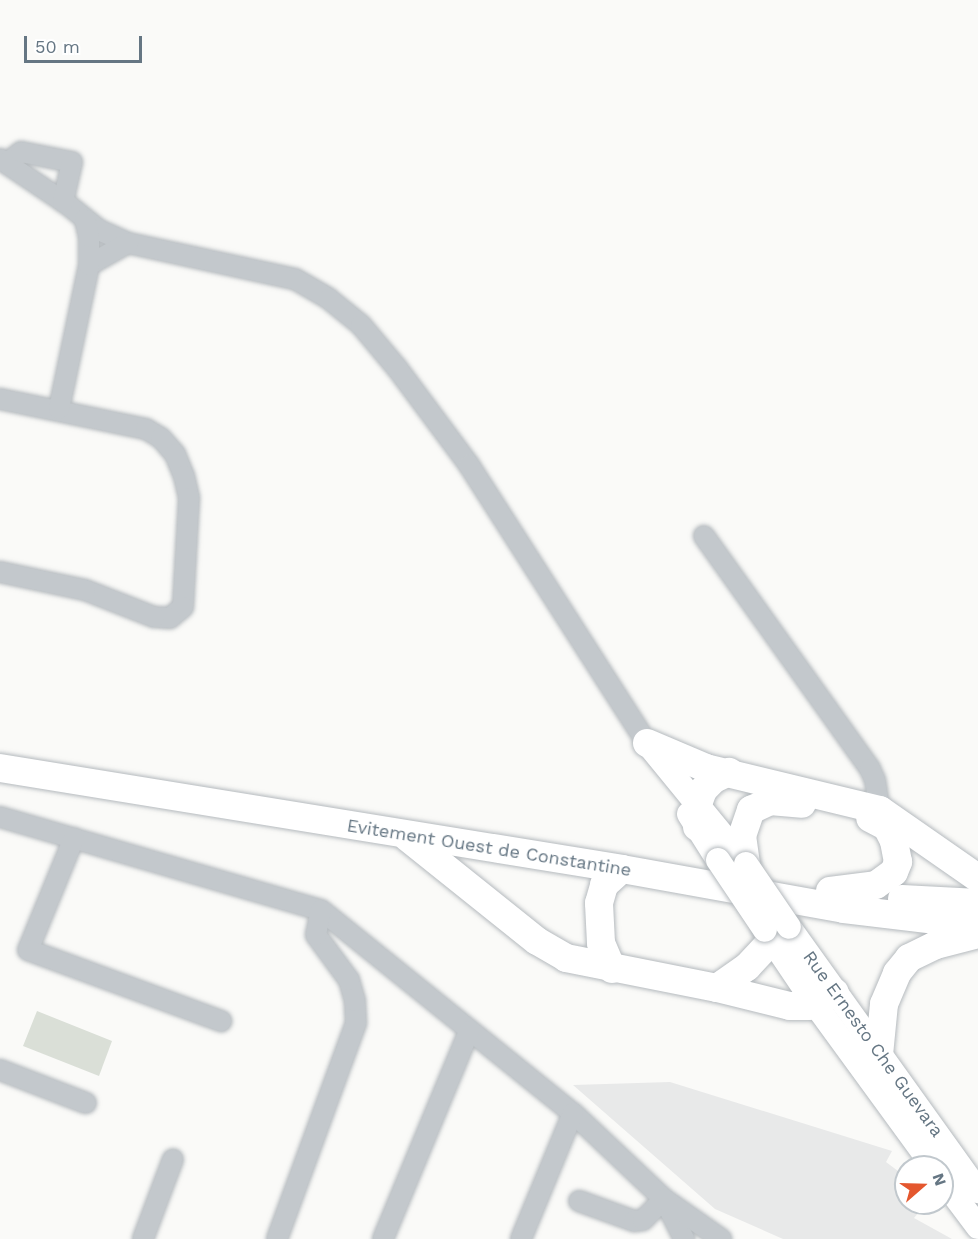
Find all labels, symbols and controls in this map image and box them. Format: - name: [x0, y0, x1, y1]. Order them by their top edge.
- scale bar: [27, 24, 146, 62]
- text: 50 m: [35, 36, 80, 57]
- street label: Evitement Ouest de Constantine: [345, 815, 633, 881]
- street label: Rue Ernesto Che Guevara: [798, 947, 948, 1141]
- north arrow: [894, 1155, 954, 1215]
- text: N: [929, 1171, 950, 1188]

